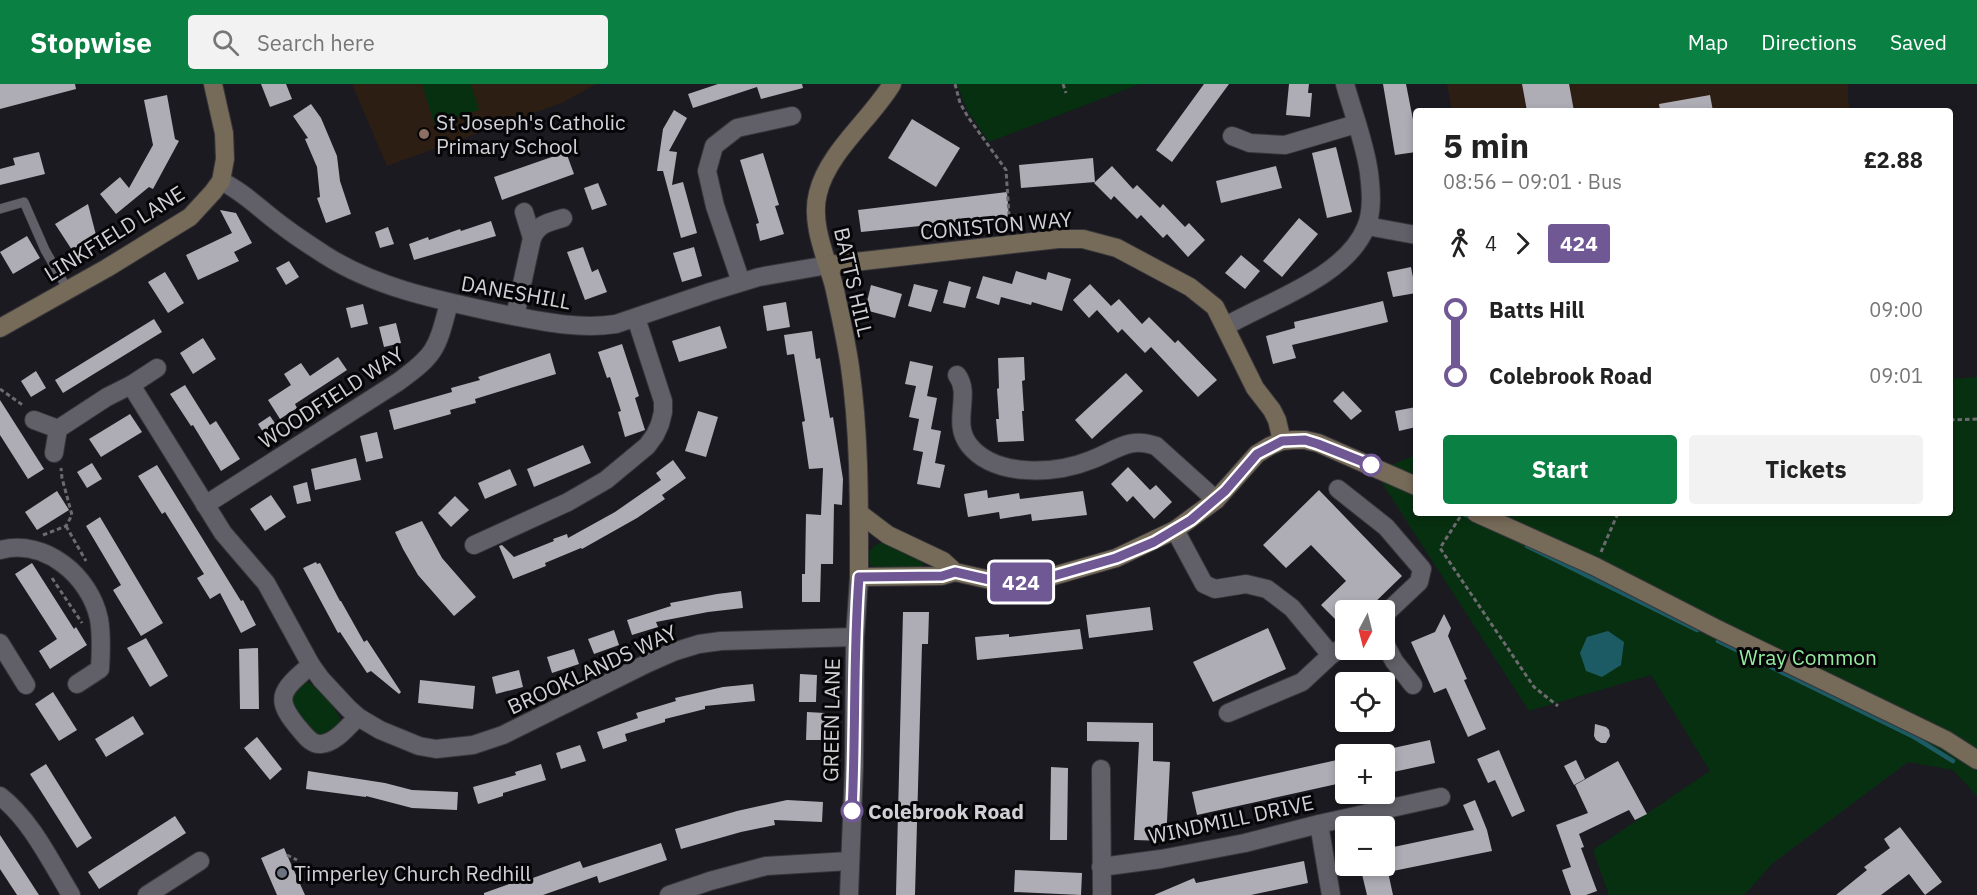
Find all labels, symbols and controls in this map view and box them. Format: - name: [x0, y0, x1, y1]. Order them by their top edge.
- search box: [188, 15, 608, 69]
- text: Stopwise: [30, 24, 152, 61]
- icon: search: [209, 26, 242, 59]
- text: Search here: [257, 28, 375, 57]
- text: Map: [1688, 28, 1728, 56]
- text: Directions: [1761, 28, 1857, 56]
- text: Saved: [1890, 28, 1947, 56]
- place label: St Joseph's Catholic Primary School: [436, 108, 626, 160]
- text: 5 min: [1443, 124, 1529, 167]
- marker: St Joseph's Catholic Primary School: [417, 127, 431, 141]
- text: £2.88: [1864, 145, 1923, 174]
- text: 08:56 – 09:01 · Bus: [1443, 168, 1622, 195]
- street label: LINKFIELD LANE: [39, 179, 189, 287]
- street label: CONISTON WAY: [919, 204, 1074, 246]
- street label: BATTS HILL: [828, 225, 880, 339]
- icon: walk: [1443, 227, 1476, 260]
- icon: forward: [1506, 227, 1539, 260]
- text: 424: [1560, 229, 1598, 257]
- text: 4: [1485, 230, 1497, 257]
- street label: DANESHILL: [459, 269, 573, 315]
- text: Batts Hill: [1489, 295, 1584, 324]
- text: 09:00: [1869, 296, 1923, 323]
- street label: WOODFIELD WAY: [253, 339, 409, 454]
- text: Colebrook Road: [1489, 361, 1652, 390]
- text: 09:01: [1869, 362, 1923, 389]
- button: Start: [1443, 435, 1677, 504]
- button: Tickets: [1689, 435, 1923, 504]
- unlabelled marker: [1360, 454, 1382, 476]
- line badge: 424: [986, 562, 1056, 602]
- text: 424: [1002, 568, 1040, 596]
- north arrow: [1335, 600, 1395, 660]
- map controls: [1335, 600, 1395, 876]
- street label: BROOKLANDS WAY: [503, 617, 682, 721]
- park label: Wray Common: [1739, 643, 1877, 671]
- street label: GREEN LANE: [816, 658, 846, 782]
- button: locate: [1335, 672, 1395, 732]
- button: +: [1335, 744, 1395, 804]
- street label: WINDMILL DRIVE: [1146, 788, 1316, 850]
- place label: Colebrook Road: [868, 797, 1024, 825]
- marker: Colebrook Road: [841, 800, 863, 822]
- button: −: [1335, 816, 1395, 876]
- place label: Timperley Church Redhill: [294, 859, 531, 887]
- marker: Timperley Church Redhill: [275, 866, 289, 880]

